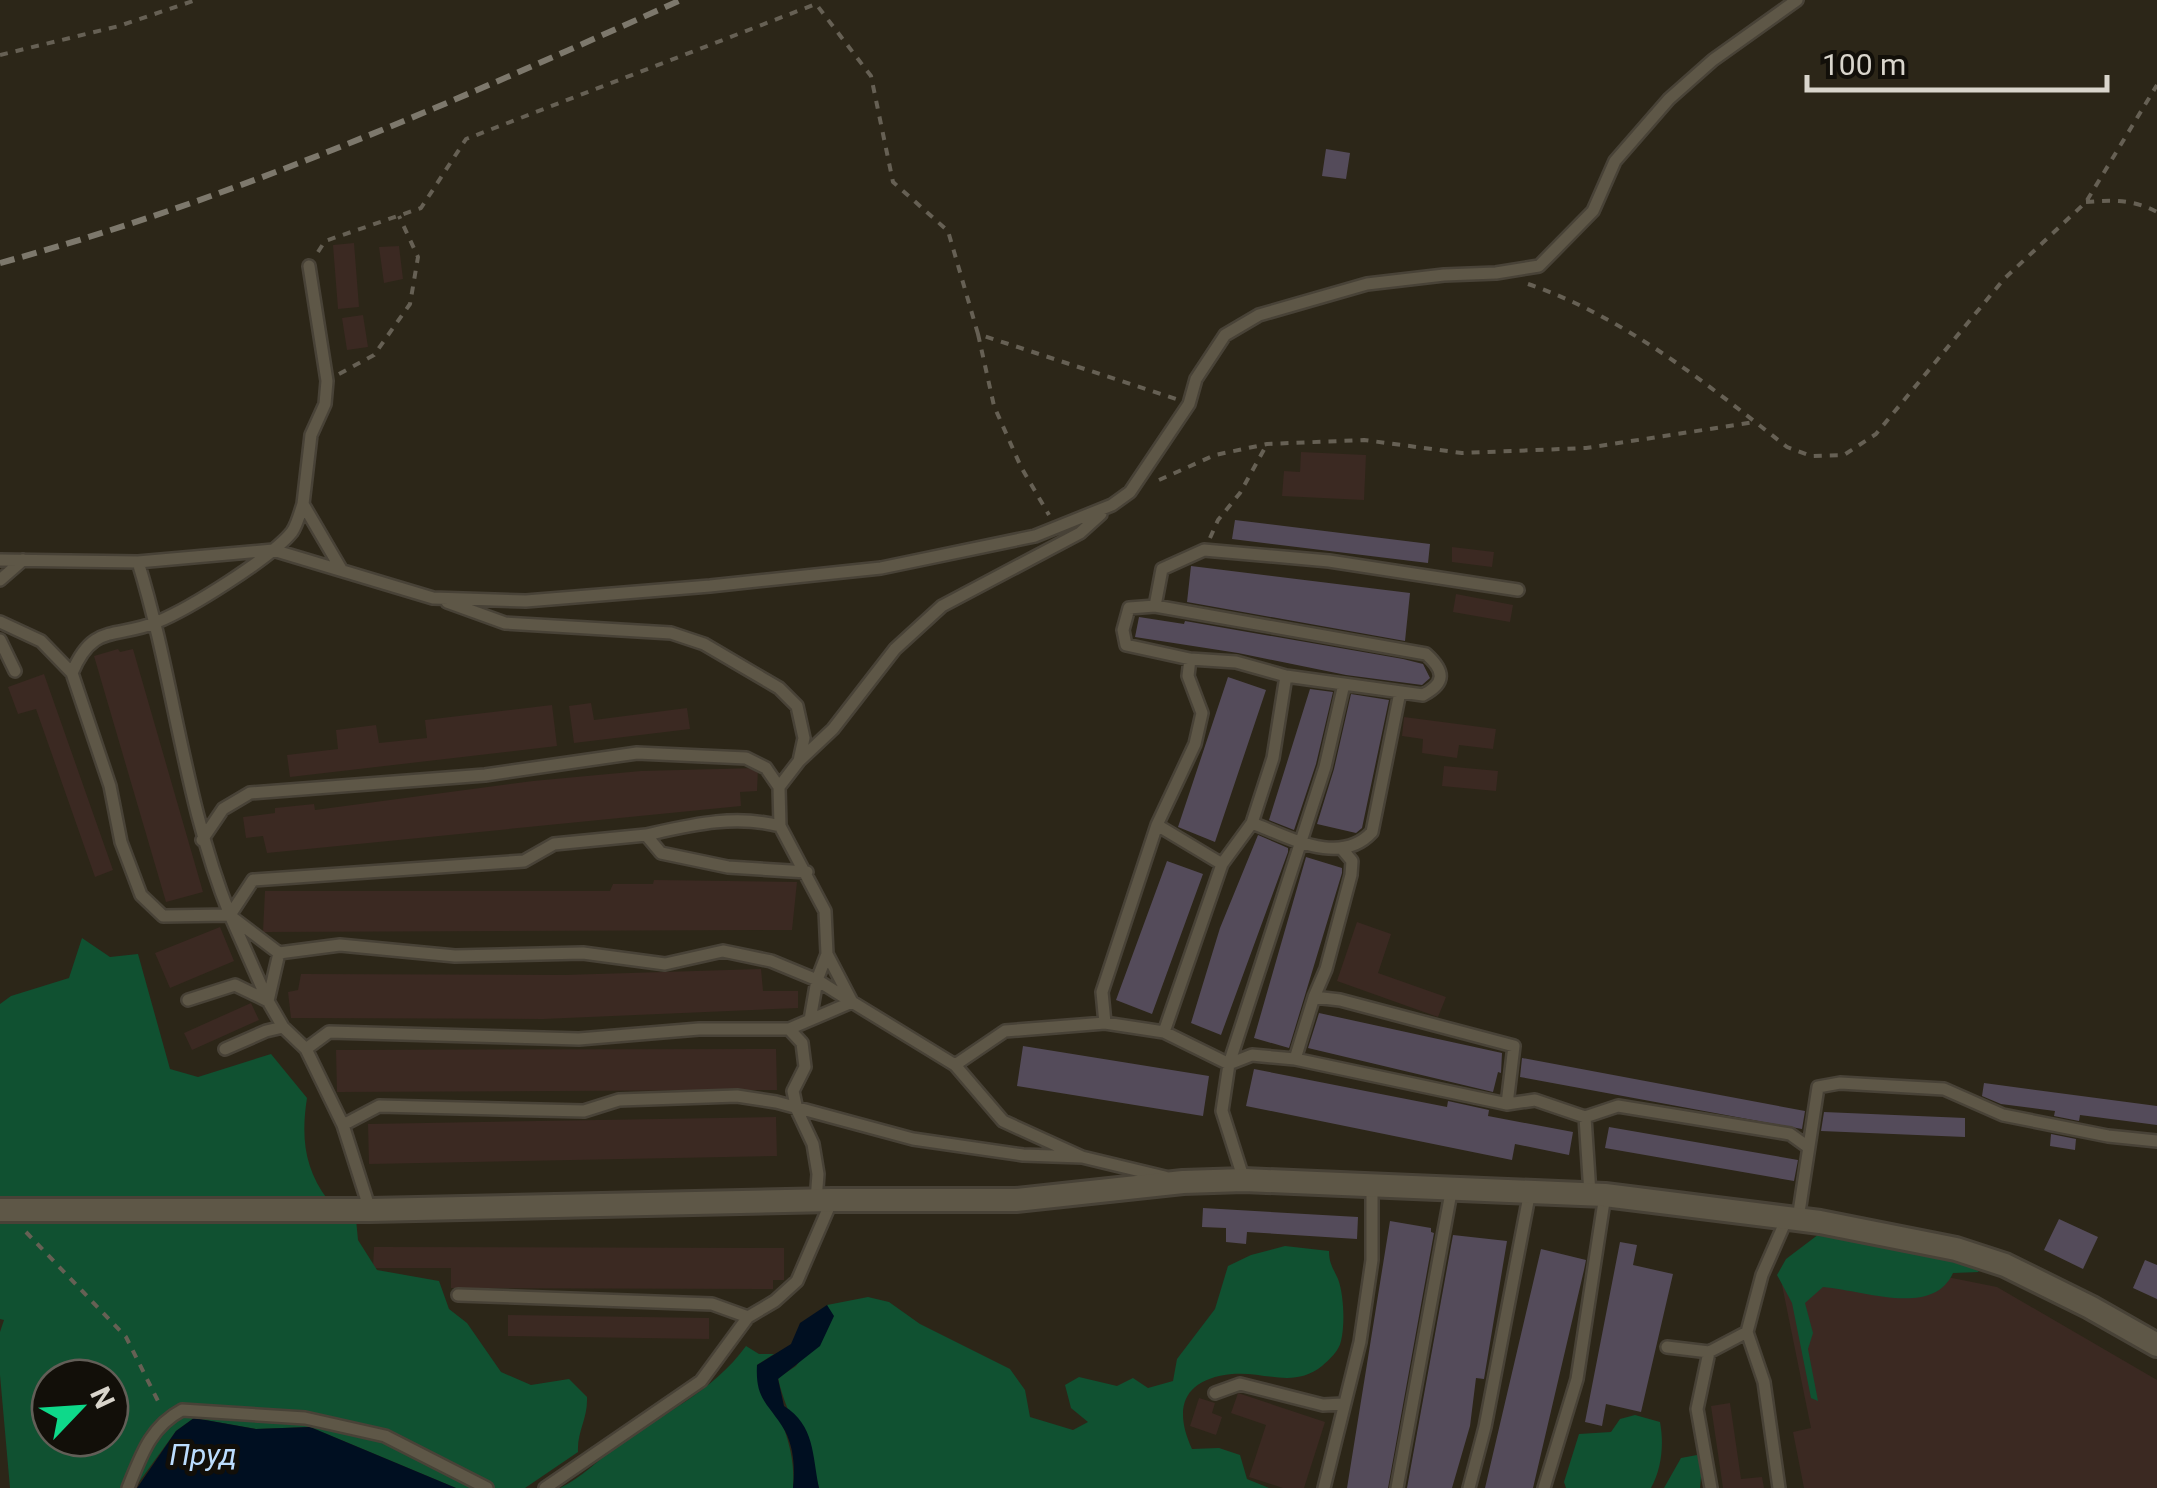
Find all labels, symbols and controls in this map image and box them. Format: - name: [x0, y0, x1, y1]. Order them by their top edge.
- scale bar: [1807, 30, 2107, 92]
- text: 100 m: [1822, 47, 1906, 82]
- north arrow: [30, 1358, 130, 1458]
- text: N: [83, 1382, 121, 1414]
- water label: Пруд: [169, 1437, 237, 1472]

